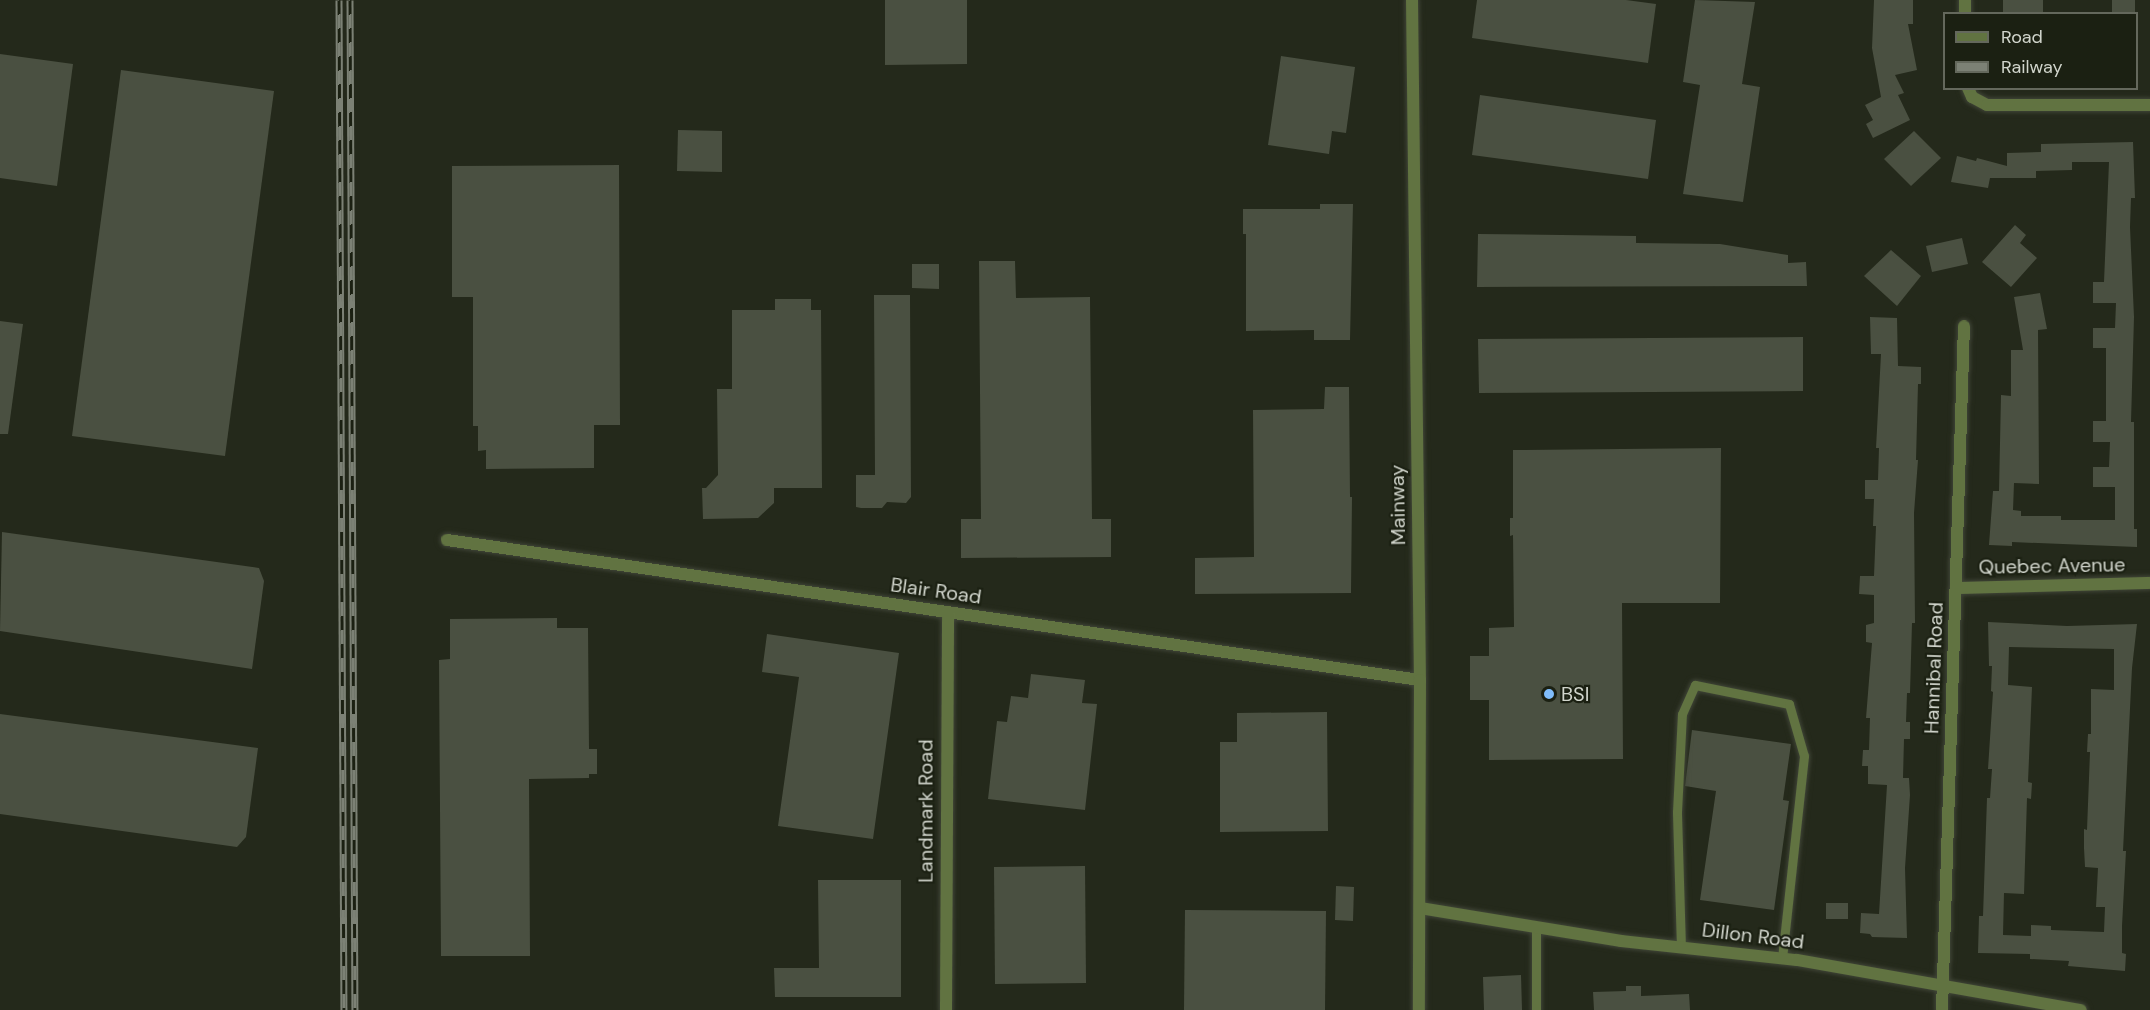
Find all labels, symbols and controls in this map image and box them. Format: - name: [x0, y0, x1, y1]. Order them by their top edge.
- legend: [1943, 12, 2138, 90]
- text: Road: [2001, 25, 2043, 49]
- text: Railway: [2001, 55, 2063, 79]
- street label: Mainway: [1385, 465, 1411, 545]
- street label: Quebec Avenue: [1978, 553, 2126, 579]
- street label: Blair Road: [889, 573, 983, 609]
- street label: Hannibal Road: [1920, 602, 1948, 734]
- place label: BSI: [1561, 682, 1589, 706]
- marker: BSI: [1542, 687, 1556, 701]
- street label: Landmark Road: [914, 739, 938, 883]
- street label: Dillon Road: [1701, 918, 1805, 954]

